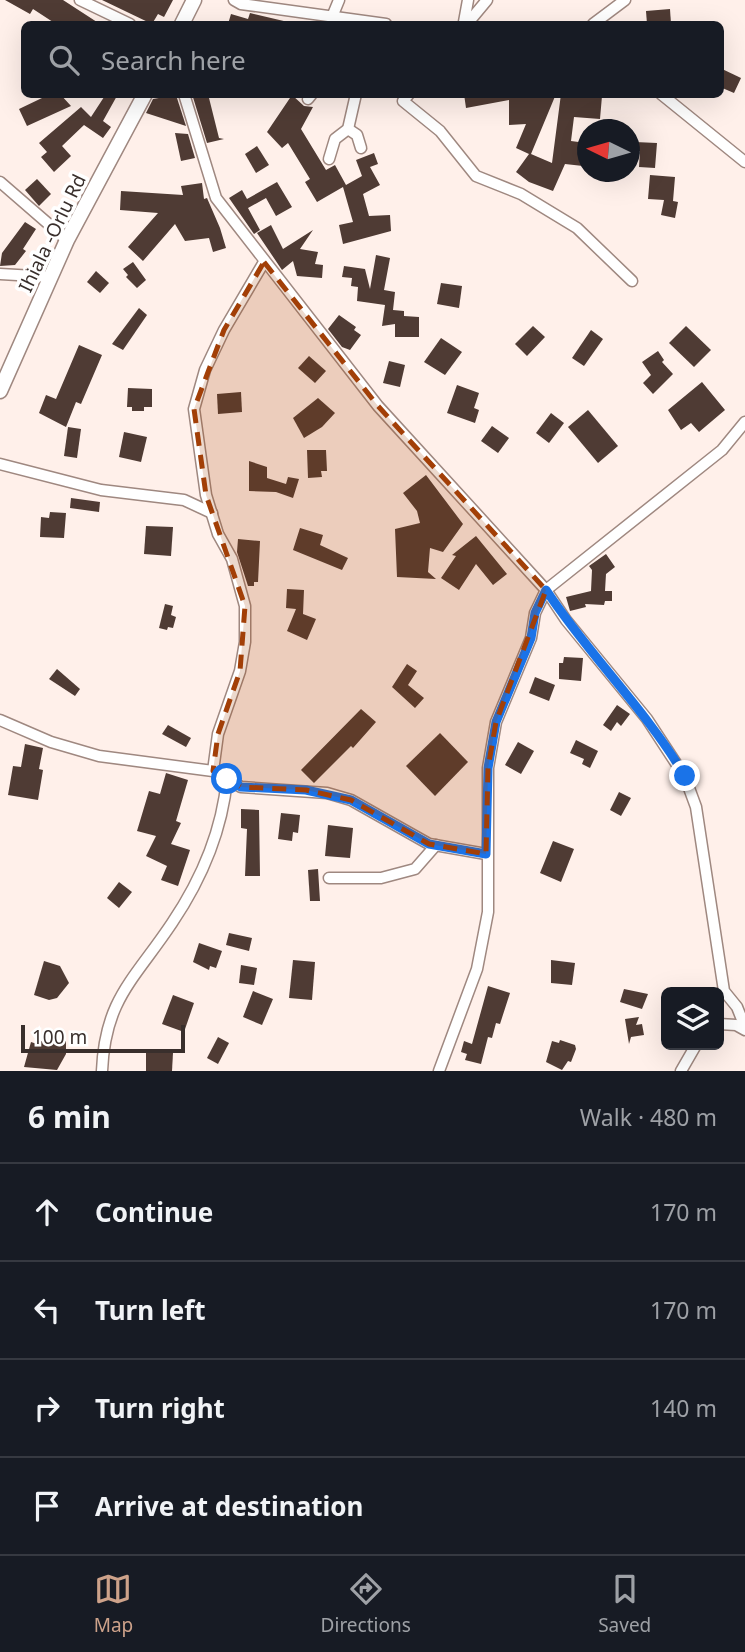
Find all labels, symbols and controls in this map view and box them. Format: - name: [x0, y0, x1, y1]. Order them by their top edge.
- search box: [21, 21, 724, 98]
- icon: search: [45, 41, 83, 79]
- text: Search here: [101, 42, 246, 78]
- north arrow: [577, 119, 640, 182]
- street label: Ihiala -Orlu Rd: [12, 170, 92, 296]
- route end: [669, 760, 700, 791]
- route start: [211, 763, 242, 794]
- map controls: [661, 987, 724, 1050]
- button: layers: [661, 987, 724, 1050]
- scale bar: [21, 1022, 186, 1054]
- text: 100 m: [32, 1024, 87, 1050]
- text: 6 min: [28, 1096, 111, 1137]
- text: Walk · 480 m: [580, 1101, 717, 1133]
- icon: ahead: [28, 1193, 66, 1231]
- text: Continue: [95, 1194, 213, 1230]
- text: 170 m: [650, 1196, 717, 1228]
- icon: left: [28, 1291, 66, 1329]
- text: Turn left: [95, 1292, 206, 1328]
- text: 170 m: [650, 1294, 717, 1326]
- icon: right: [28, 1389, 66, 1427]
- text: Turn right: [95, 1390, 225, 1426]
- text: 140 m: [650, 1392, 717, 1424]
- icon: arrive: [28, 1487, 66, 1525]
- text: Arrive at destination: [95, 1488, 364, 1524]
- tab: Map: [94, 1570, 133, 1638]
- tab: Directions: [321, 1570, 411, 1638]
- tab: Saved: [598, 1570, 651, 1638]

